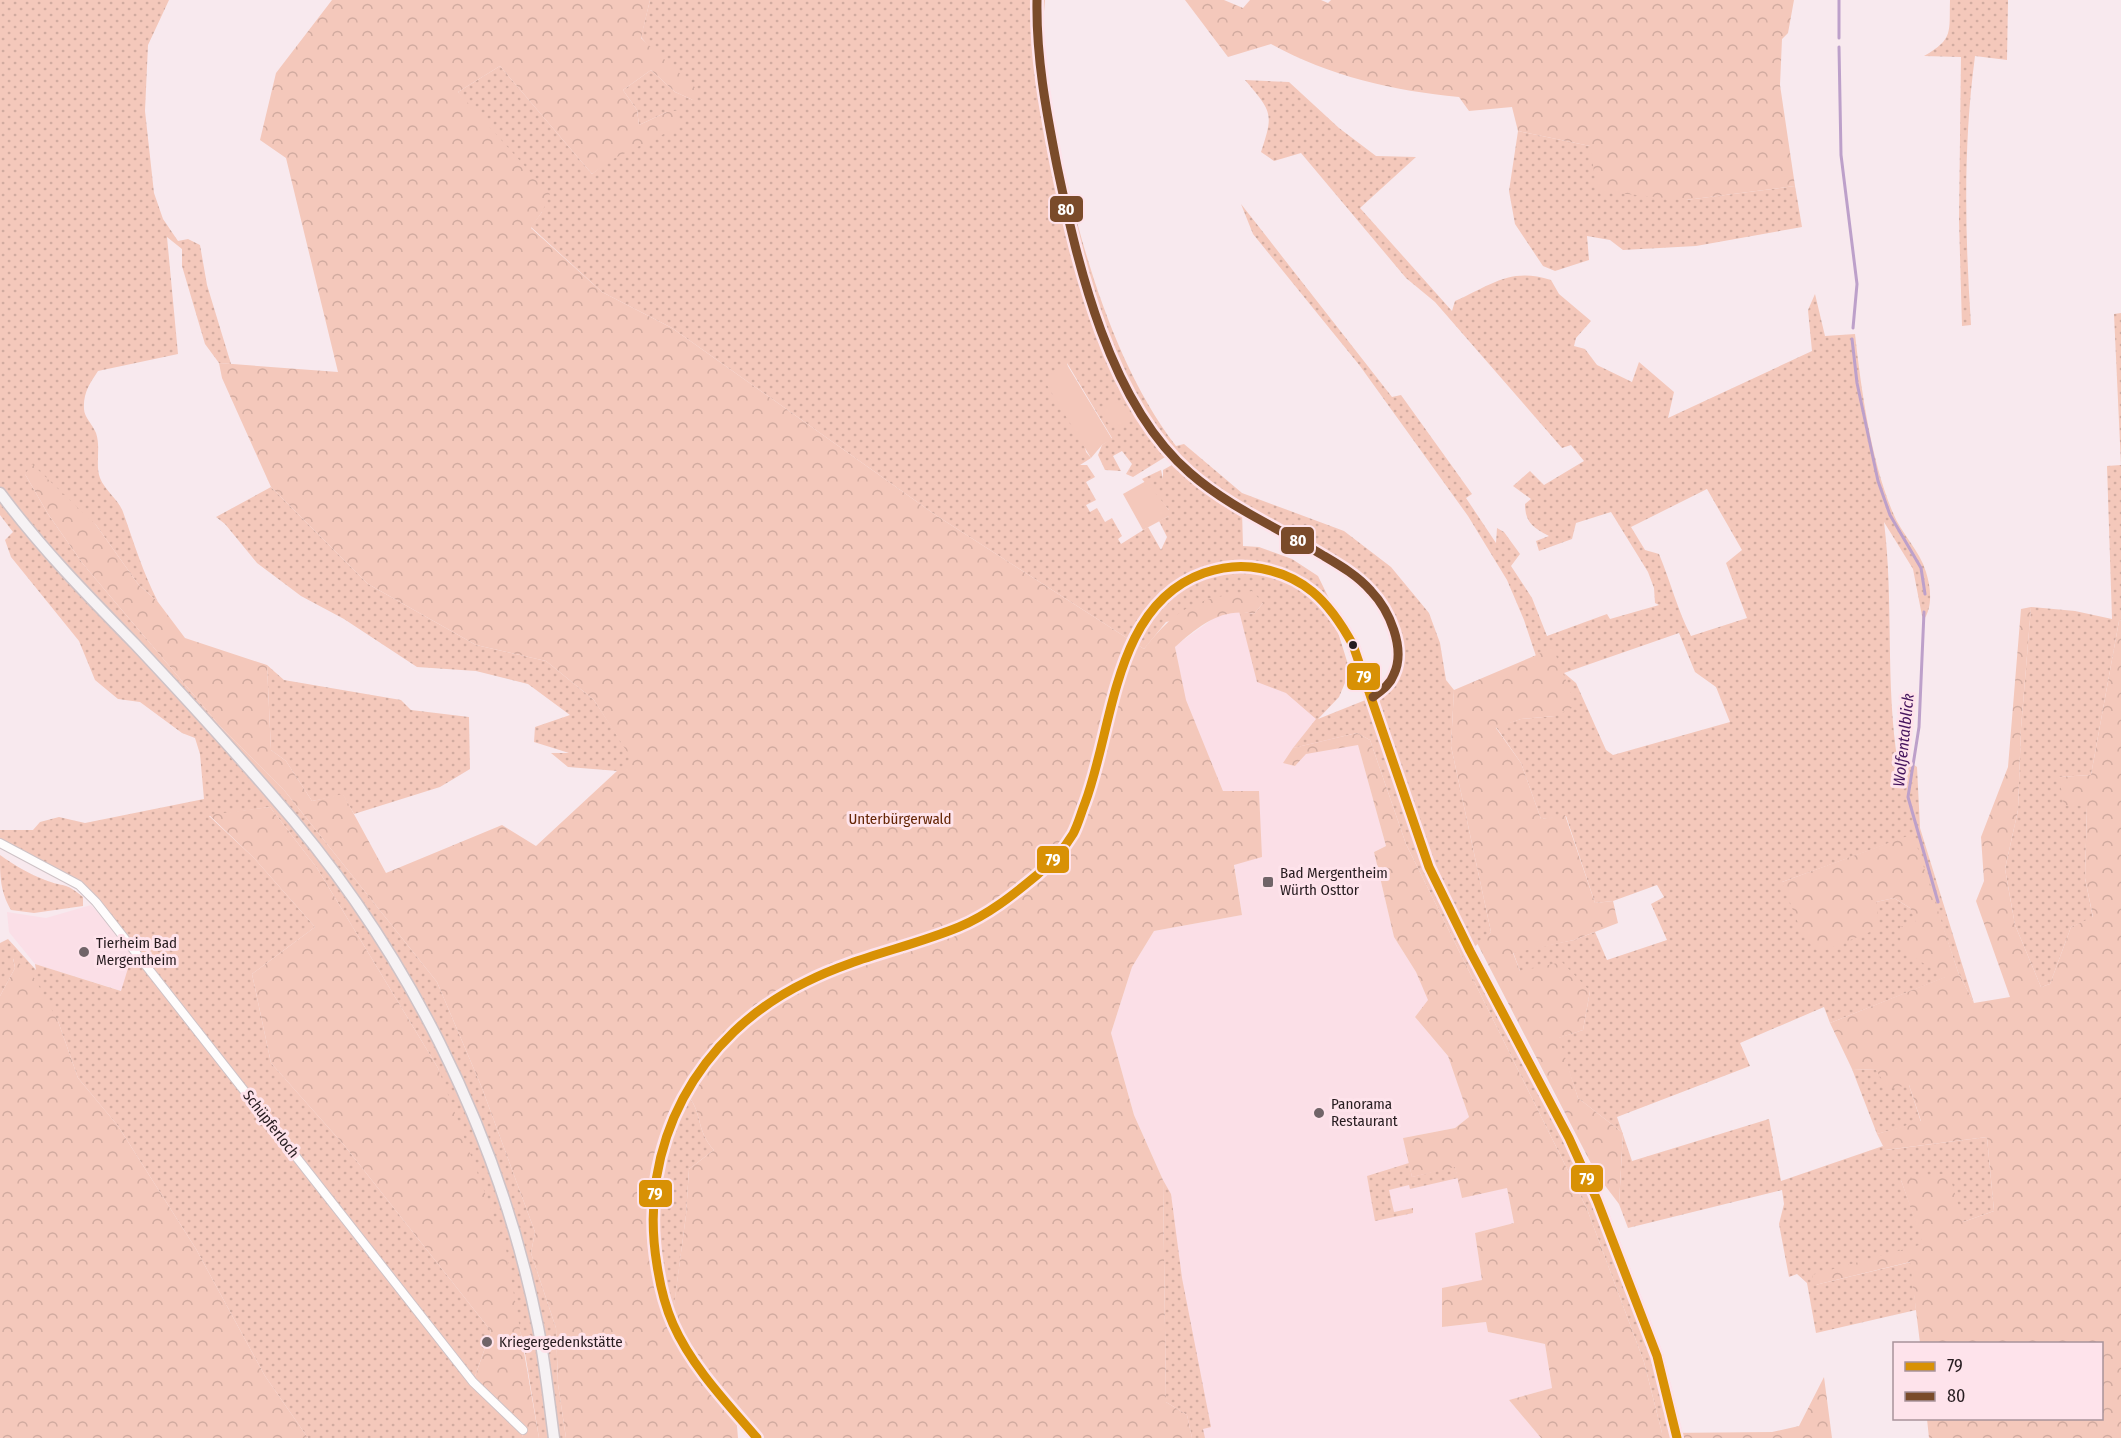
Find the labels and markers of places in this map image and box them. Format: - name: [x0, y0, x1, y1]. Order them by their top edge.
- unlabelled marker: [1347, 639, 1359, 651]
- place label: Bad Mergentheim Würth Osttor: [1280, 864, 1388, 899]
- marker: Bad Mergentheim Würth Osttor: [1261, 875, 1275, 889]
- place label: Tierheim Bad Mergentheim: [96, 934, 177, 969]
- marker: Tierheim Bad Mergentheim: [77, 945, 91, 959]
- place label: Panorama Restaurant: [1331, 1095, 1398, 1130]
- marker: Panorama Restaurant: [1312, 1106, 1326, 1120]
- place label: Kriegergedenkstätte: [499, 1333, 623, 1351]
- marker: Kriegergedenkstätte: [480, 1335, 494, 1349]

